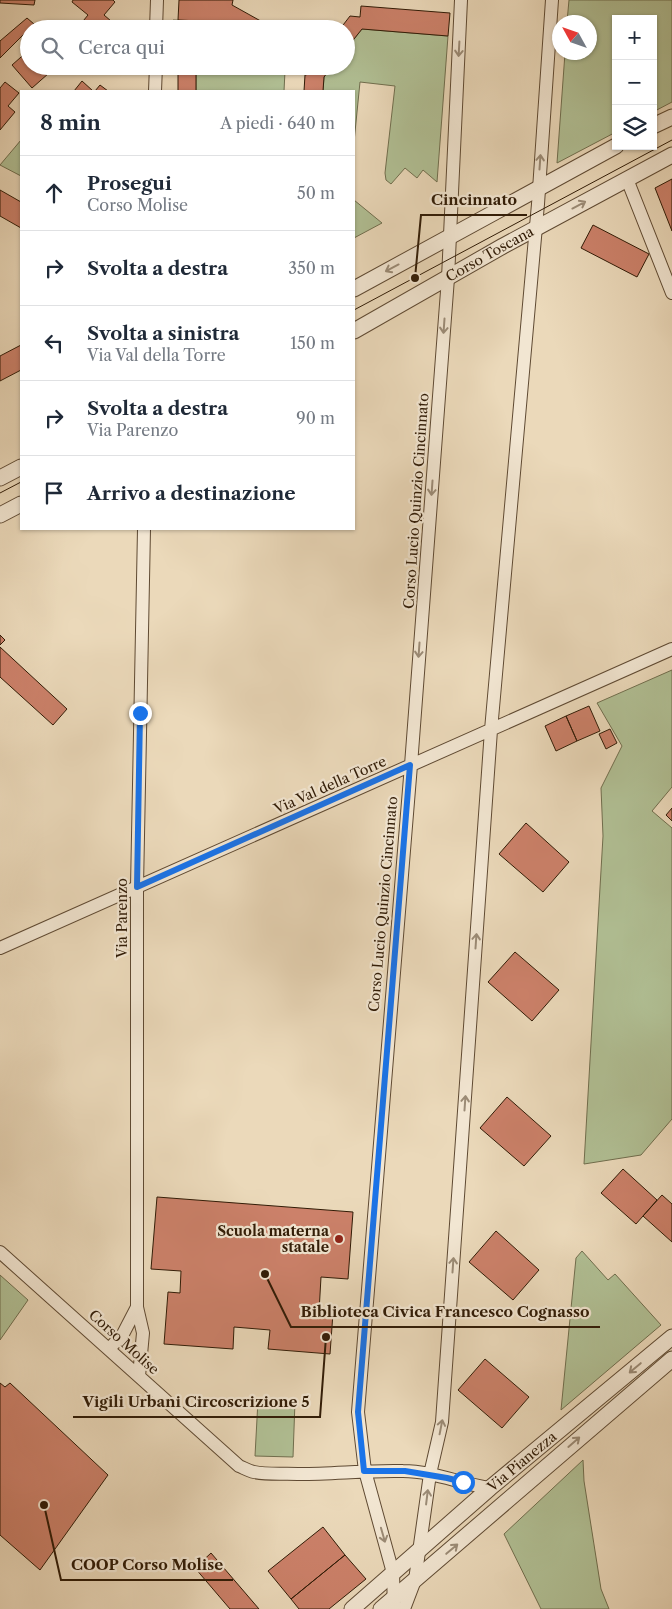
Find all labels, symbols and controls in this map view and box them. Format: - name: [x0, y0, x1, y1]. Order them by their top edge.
- north arrow: [552, 15, 597, 60]
- map controls: [612, 15, 657, 150]
- button: +: [612, 15, 657, 60]
- search box: [20, 20, 355, 75]
- icon: search: [38, 34, 66, 62]
- text: Cerca qui: [78, 36, 165, 59]
- one-way arrow: [454, 40, 464, 56]
- button: −: [612, 60, 657, 105]
- button: layers: [612, 105, 657, 150]
- text: 8 min: [40, 110, 101, 135]
- text: A piedi · 640 m: [220, 113, 335, 133]
- one-way arrow: [536, 155, 545, 171]
- text: Prosegui: [87, 172, 172, 195]
- icon: ahead: [40, 179, 68, 207]
- text: 50 m: [297, 183, 335, 203]
- callout: Cincinnato: [421, 185, 527, 215]
- text: Cincinnato: [431, 190, 517, 209]
- text: Corso Molise: [87, 195, 188, 215]
- one-way arrow: [571, 200, 585, 210]
- street label: Corso Toscana: [442, 222, 537, 286]
- icon: right: [40, 254, 68, 282]
- text: Svolta a destra: [87, 257, 228, 280]
- text: 350 m: [288, 258, 335, 278]
- one-way arrow: [384, 263, 399, 273]
- one-way arrow: [440, 318, 449, 334]
- text: Svolta a sinistra: [87, 322, 240, 345]
- icon: left: [40, 329, 68, 357]
- text: 150 m: [290, 333, 335, 353]
- text: Via Val della Torre: [87, 345, 226, 365]
- street label: Corso Lucio Quinzio Cincinnato: [399, 392, 433, 610]
- text: Svolta a destra: [87, 397, 228, 420]
- icon: right: [40, 404, 68, 432]
- text: 90 m: [296, 408, 335, 428]
- text: Via Parenzo: [87, 420, 178, 440]
- icon: arrive: [40, 479, 68, 507]
- one-way arrow: [427, 480, 437, 496]
- text: Arrivo a destinazione: [87, 482, 296, 505]
- one-way arrow: [415, 642, 424, 658]
- route end: [129, 702, 152, 725]
- street label: Via Val della Torre: [270, 752, 389, 818]
- street label: Corso Lucio Quinzio Cincinnato: [365, 795, 401, 1013]
- street label: Via Parenzo: [113, 878, 131, 959]
- one-way arrow: [471, 933, 481, 949]
- one-way arrow: [460, 1095, 469, 1111]
- place label: Scuola materna statale: [217, 1222, 330, 1256]
- marker: Scuola materna statale: [333, 1233, 345, 1245]
- one-way arrow: [449, 1257, 458, 1273]
- callout: Biblioteca Civica Francesco Cognasso: [291, 1297, 600, 1327]
- text: Biblioteca Civica Francesco Cognasso: [301, 1302, 589, 1321]
- street label: Corso Molise: [85, 1306, 163, 1378]
- one-way arrow: [628, 1362, 641, 1374]
- callout: Vigili Urbani Circoscrizione 5: [73, 1387, 320, 1417]
- text: Vigili Urbani Circoscrizione 5: [81, 1392, 310, 1411]
- one-way arrow: [436, 1419, 446, 1435]
- street label: Via Pianezza: [483, 1427, 561, 1496]
- one-way arrow: [568, 1436, 581, 1448]
- route start: [452, 1471, 475, 1494]
- one-way arrow: [422, 1490, 432, 1506]
- one-way arrow: [379, 1526, 389, 1542]
- one-way arrow: [445, 1544, 458, 1555]
- callout: COOP Corso Molise: [61, 1550, 233, 1580]
- text: COOP Corso Molise: [71, 1555, 223, 1574]

